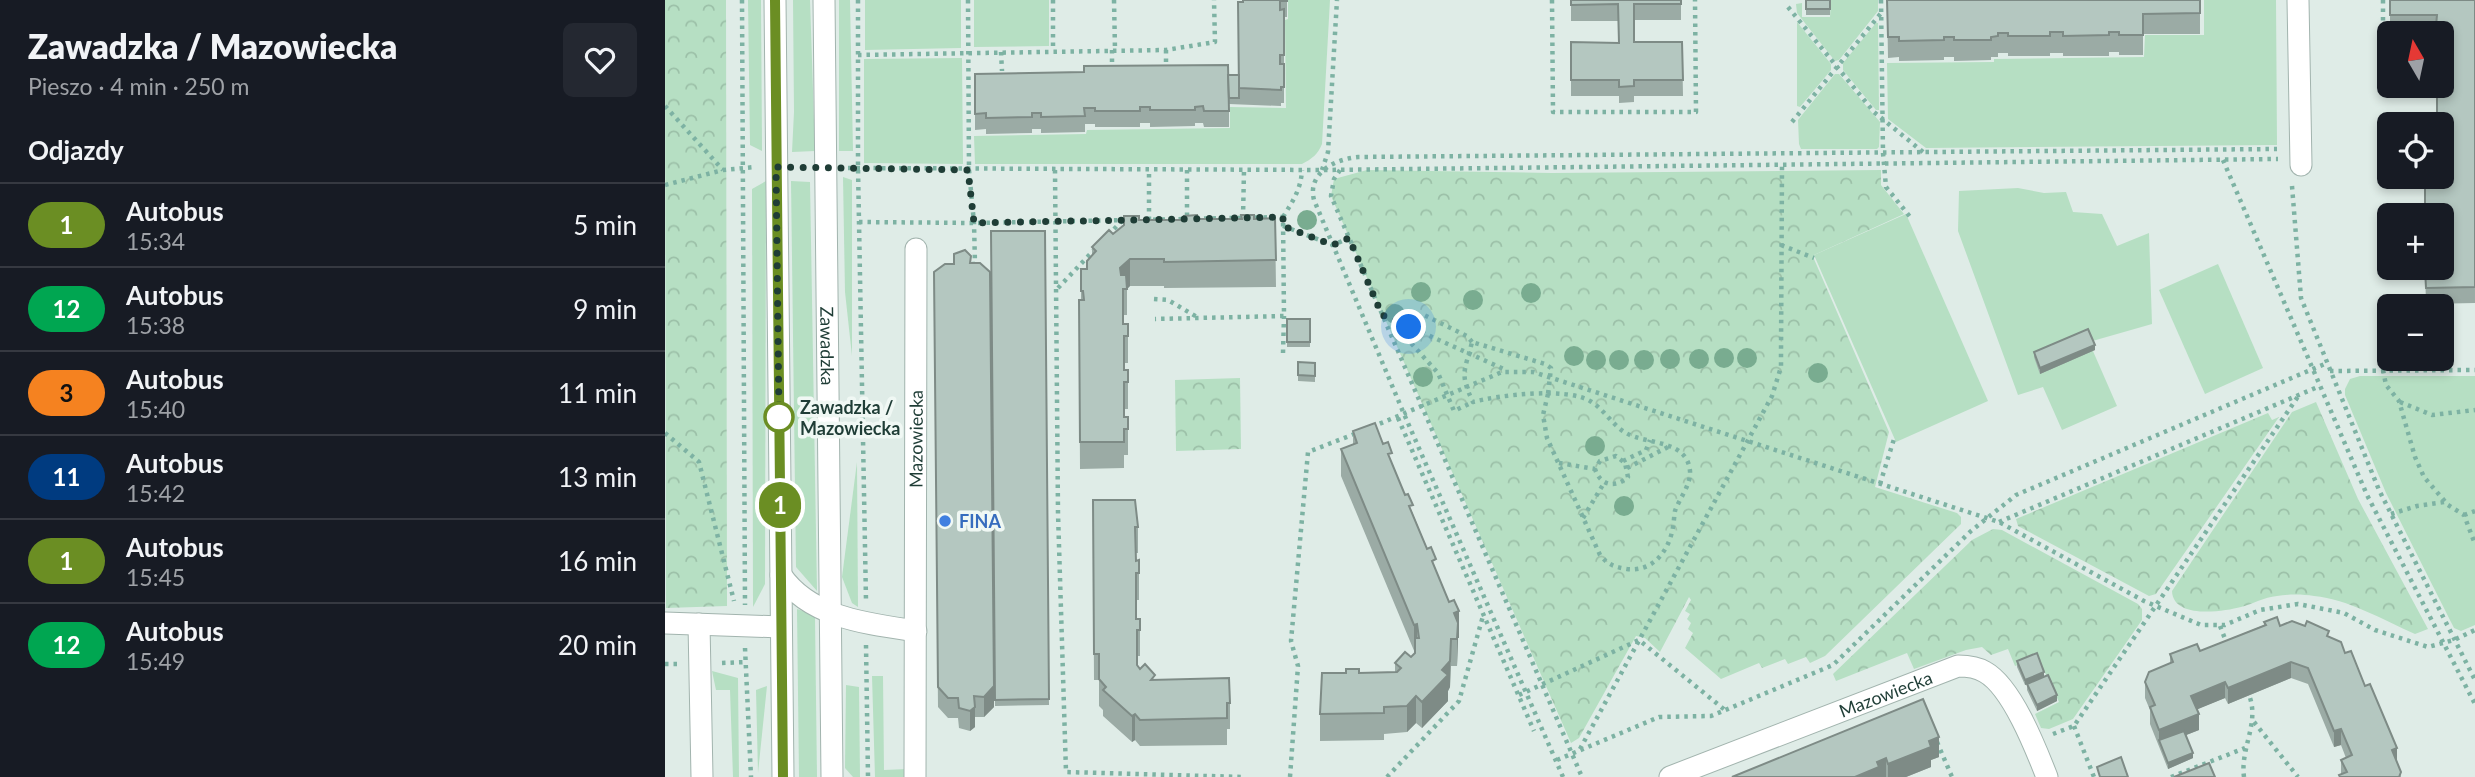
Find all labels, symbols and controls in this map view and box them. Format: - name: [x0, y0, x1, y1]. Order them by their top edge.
- north arrow: [2377, 21, 2453, 98]
- map controls: [2377, 21, 2454, 371]
- button: heart: [563, 23, 637, 97]
- text: Zawadzka / Mazowiecka: [28, 26, 397, 66]
- text: Pieszo · 4 min · 250 m: [28, 72, 249, 100]
- button: locate: [2377, 112, 2454, 189]
- text: Odjazdy: [28, 134, 124, 166]
- text: Autobus: [126, 195, 224, 227]
- button: +: [2377, 203, 2454, 280]
- text: 5 min: [573, 209, 637, 241]
- text: 1: [60, 210, 73, 239]
- text: 15:34: [126, 227, 185, 255]
- text: Autobus: [126, 279, 224, 311]
- text: 9 min: [573, 293, 637, 325]
- text: 12: [53, 294, 80, 323]
- button: −: [2377, 294, 2454, 371]
- street label: Zawadzka: [816, 306, 839, 386]
- your location: [1391, 309, 1426, 344]
- text: 15:38: [126, 311, 185, 339]
- text: Autobus: [126, 363, 224, 395]
- text: 11 min: [558, 377, 637, 409]
- text: 3: [60, 378, 73, 407]
- street label: Mazowiecka: [905, 390, 927, 488]
- text: 15:40: [126, 395, 185, 423]
- place label: Zawadzka / Mazowiecka: [800, 396, 900, 439]
- marker: Zawadzka / Mazowiecka: [764, 402, 794, 432]
- text: Autobus: [126, 447, 224, 479]
- text: 13 min: [558, 461, 637, 493]
- text: 11: [53, 462, 80, 491]
- text: 15:42: [126, 479, 185, 507]
- line badge: 1: [757, 482, 803, 528]
- text: 1: [773, 490, 787, 519]
- place label: FINA: [959, 510, 1001, 532]
- marker: FINA: [937, 513, 953, 529]
- text: Autobus: [126, 531, 224, 563]
- text: 16 min: [558, 545, 637, 577]
- text: 1: [60, 546, 73, 575]
- text: 15:45: [126, 563, 185, 591]
- text: Autobus: [126, 615, 224, 647]
- text: 20 min: [558, 629, 637, 661]
- text: 12: [53, 630, 80, 659]
- text: 15:49: [126, 647, 185, 675]
- street label: Mazowiecka: [1836, 666, 1935, 722]

